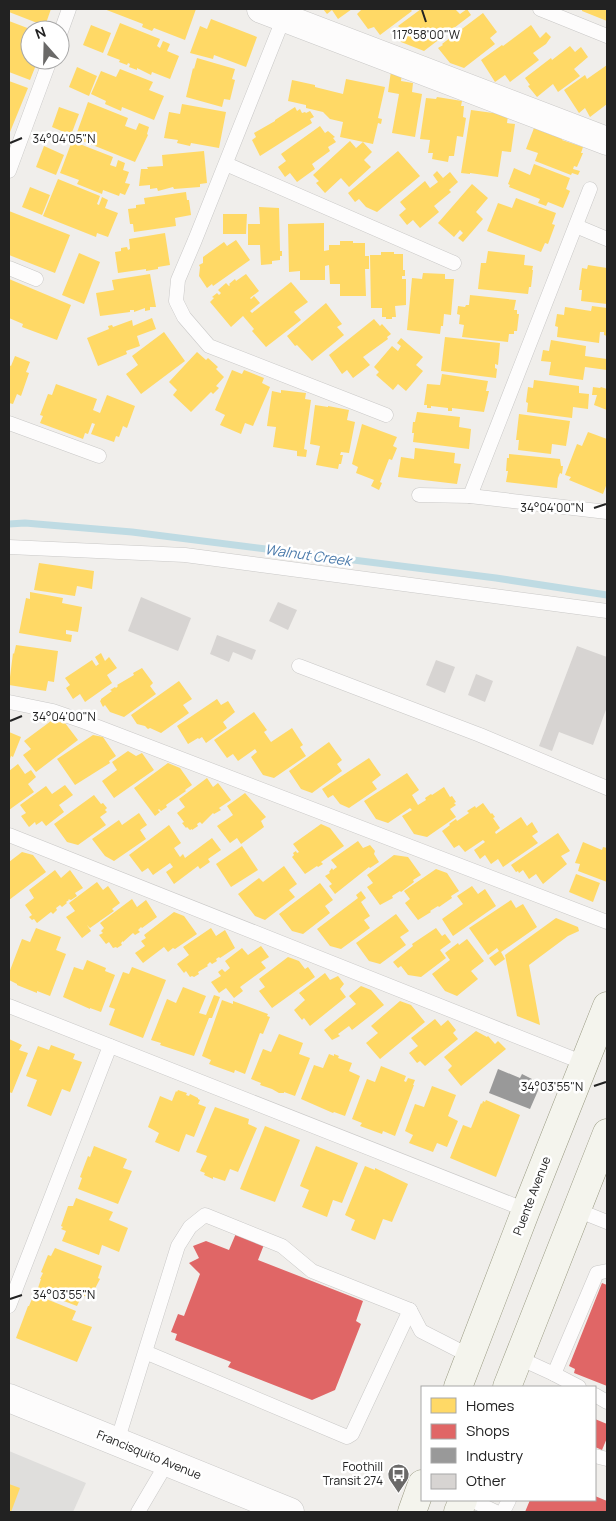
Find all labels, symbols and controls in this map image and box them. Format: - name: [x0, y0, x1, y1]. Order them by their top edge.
- north arrow: [20, 20, 70, 70]
- text: N: [32, 22, 48, 43]
- text: 117°58'00"W: [392, 26, 461, 43]
- text: 34°04'05"N: [33, 130, 95, 147]
- text: 34°04'00"N: [520, 499, 584, 516]
- water label: Walnut Creek: [264, 539, 354, 570]
- text: 34°04'00"N: [32, 708, 96, 725]
- text: 34°03'55"N: [521, 1078, 583, 1095]
- street label: Puente Avenue: [509, 1154, 554, 1238]
- text: 34°03'55"N: [33, 1286, 95, 1303]
- legend: [421, 1386, 596, 1501]
- text: Homes: [466, 1395, 515, 1416]
- text: Shops: [466, 1420, 510, 1441]
- street label: Francisquito Avenue: [94, 1426, 204, 1483]
- text: Industry: [466, 1445, 523, 1466]
- place label: Foothill Transit 274: [323, 1458, 383, 1489]
- bus stop icon: Foothill Transit 274: [387, 1462, 411, 1493]
- text: Other: [466, 1470, 507, 1491]

